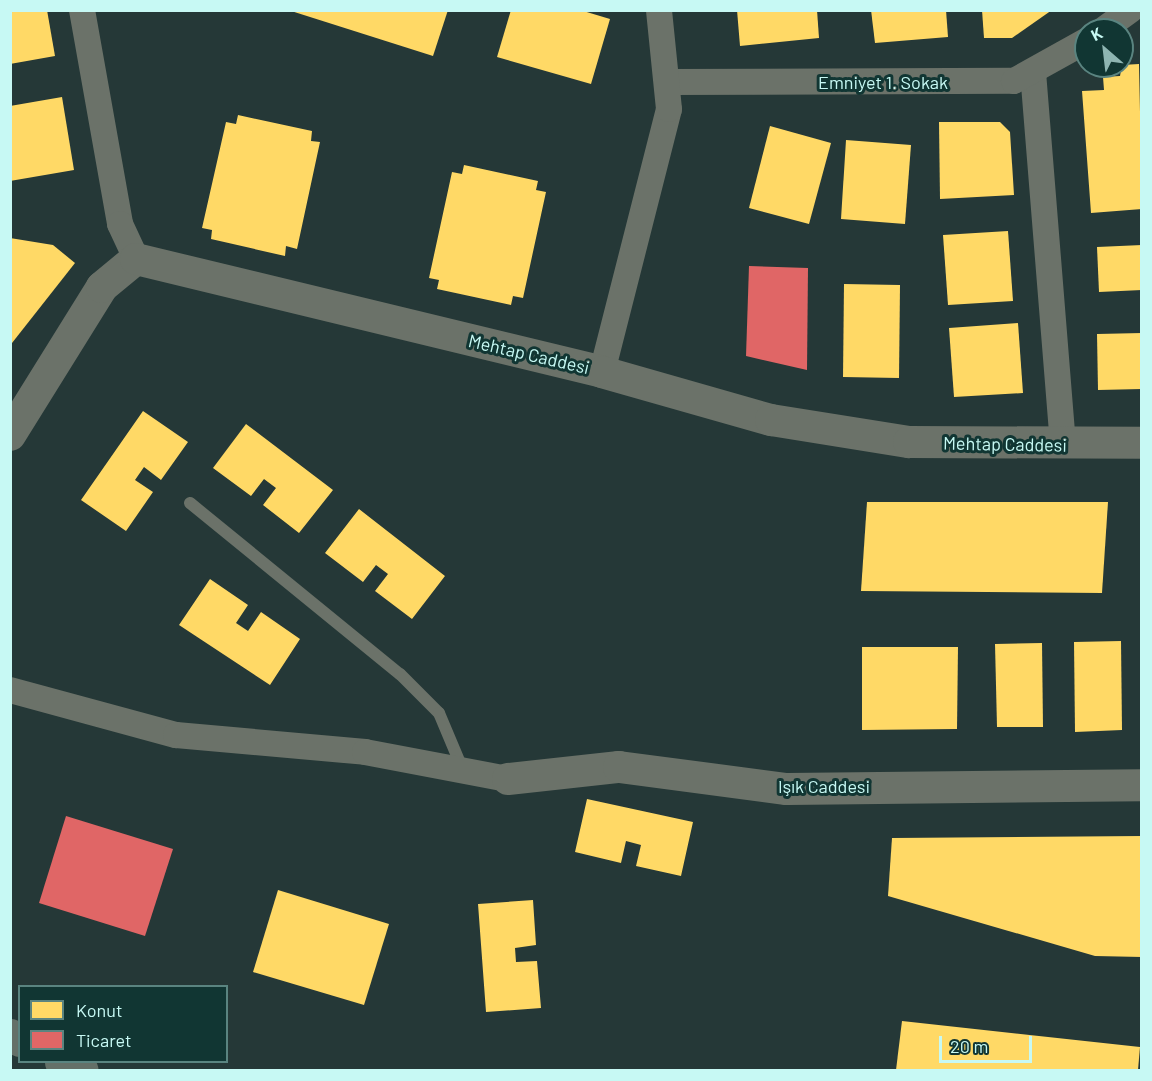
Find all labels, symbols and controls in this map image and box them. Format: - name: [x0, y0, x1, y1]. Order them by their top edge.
- north arrow: [1074, 18, 1134, 78]
- text: K: [1087, 23, 1105, 44]
- street label: Emniyet 1. Sokak: [818, 71, 948, 93]
- street label: Mehtap Caddesi: [466, 330, 592, 378]
- street label: Mehtap Caddesi: [943, 432, 1067, 456]
- street label: Işık Caddesi: [778, 775, 870, 797]
- legend: [18, 985, 228, 1063]
- text: Konut: [76, 999, 122, 1021]
- scale bar: [942, 1024, 1035, 1062]
- text: Ticaret: [76, 1029, 132, 1051]
- text: 20 m: [950, 1035, 988, 1057]

